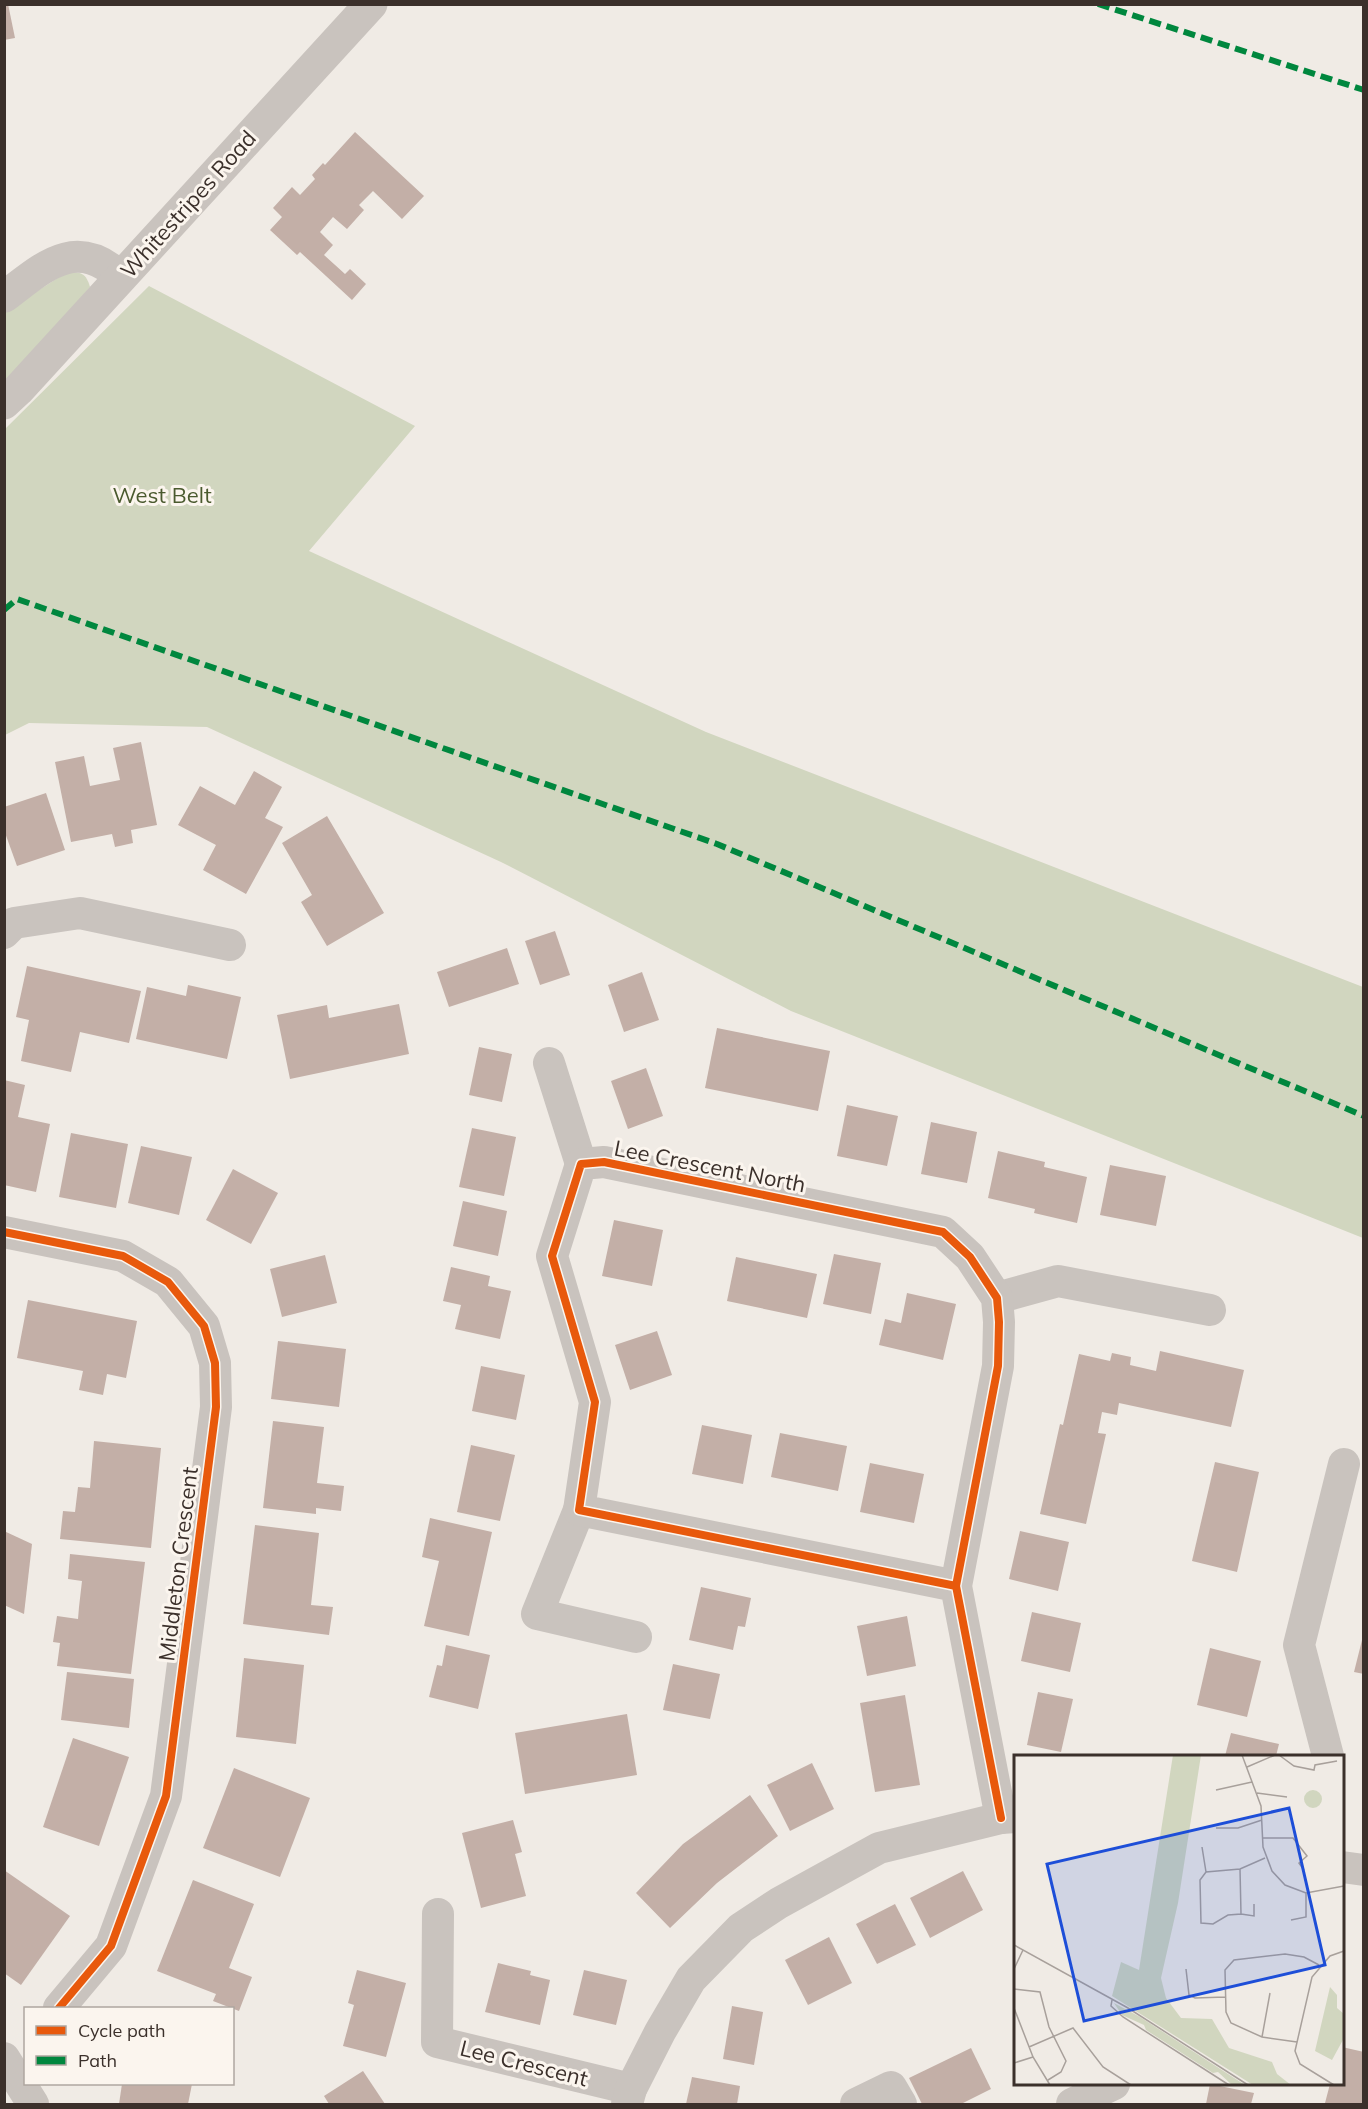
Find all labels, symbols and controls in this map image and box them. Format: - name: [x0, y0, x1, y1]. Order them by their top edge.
- street label: Whitestripes Road: [114, 124, 262, 284]
- park label: West Belt: [112, 481, 212, 509]
- street label: Lee Crescent North: [612, 1134, 808, 1198]
- street label: Middleton Crescent: [152, 1465, 204, 1663]
- inset map: [1014, 1755, 1344, 2085]
- legend: [24, 2007, 234, 2085]
- text: Cycle path: [78, 2019, 165, 2042]
- street label: Lee Crescent: [457, 2034, 591, 2092]
- text: Path: [78, 2049, 117, 2072]

